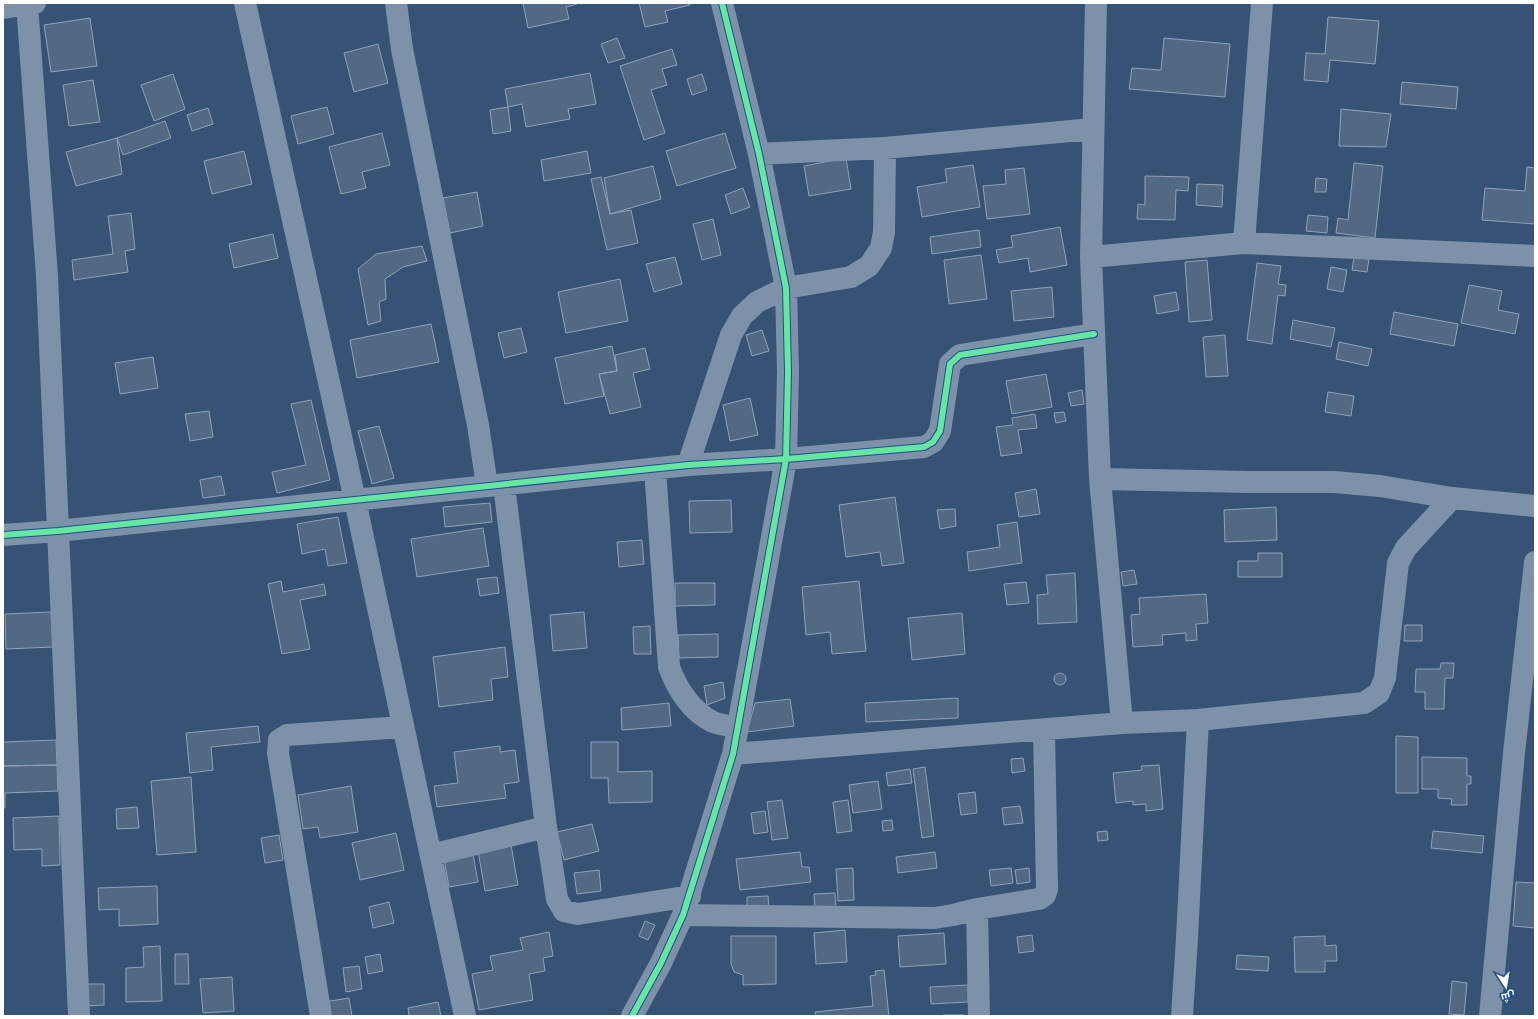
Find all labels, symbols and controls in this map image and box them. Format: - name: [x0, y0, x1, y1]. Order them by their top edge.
- north arrow: [1486, 967, 1526, 1007]
- text: ش: [1500, 987, 1516, 1005]

